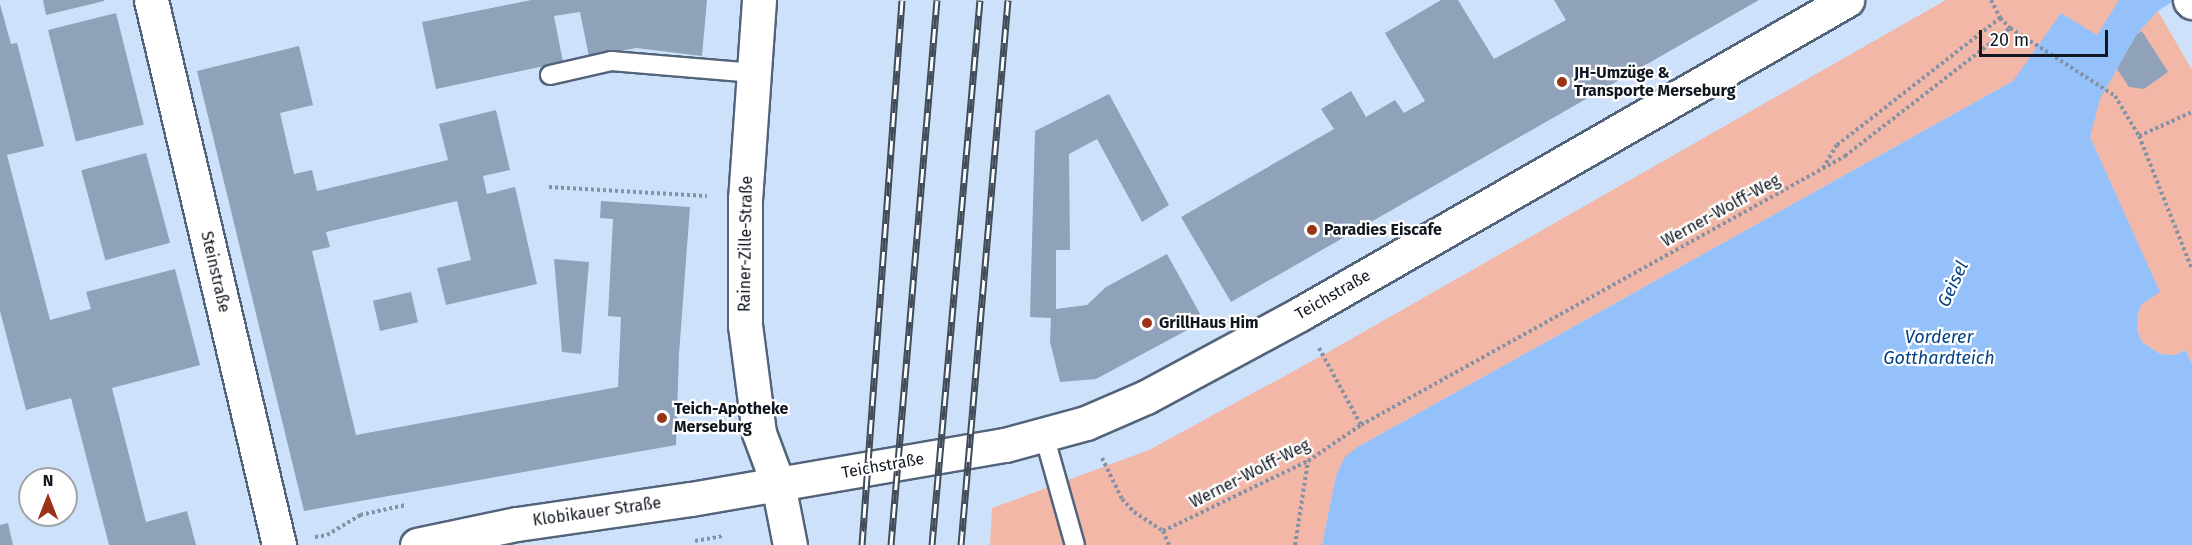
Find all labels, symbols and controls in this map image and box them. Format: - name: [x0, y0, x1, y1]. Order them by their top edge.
- scale bar: [1982, 18, 2111, 56]
- text: 20 m: [1990, 29, 2029, 51]
- place label: JH-Umzüge & Transporte Merseburg: [1574, 63, 1736, 101]
- marker: JH-Umzüge & Transporte Merseburg: [1555, 75, 1569, 89]
- street label: Werner-Wolff-Weg: [1659, 171, 1783, 251]
- street label: Rainer-Zille-Straße: [735, 176, 757, 312]
- place label: Paradies Eiscafe: [1324, 220, 1442, 240]
- marker: Paradies Eiscafe: [1305, 223, 1319, 237]
- street label: Steinstraße: [196, 230, 234, 314]
- water label: Geisel: [1933, 258, 1973, 310]
- street label: Teichstraße: [1292, 266, 1374, 324]
- place label: GrillHaus Him: [1159, 313, 1259, 333]
- marker: GrillHaus Him: [1140, 316, 1154, 330]
- water label: Vorderer Gotthardteich: [1883, 327, 1995, 370]
- place label: Teich-Apotheke Merseburg: [674, 399, 788, 437]
- marker: Teich-Apotheke Merseburg: [655, 411, 669, 425]
- street label: Werner-Wolff-Weg: [1187, 435, 1313, 513]
- street label: Teichstraße: [840, 449, 926, 483]
- north arrow: [18, 467, 78, 527]
- text: N: [43, 471, 53, 490]
- street label: Klobikauer Straße: [532, 493, 662, 531]

